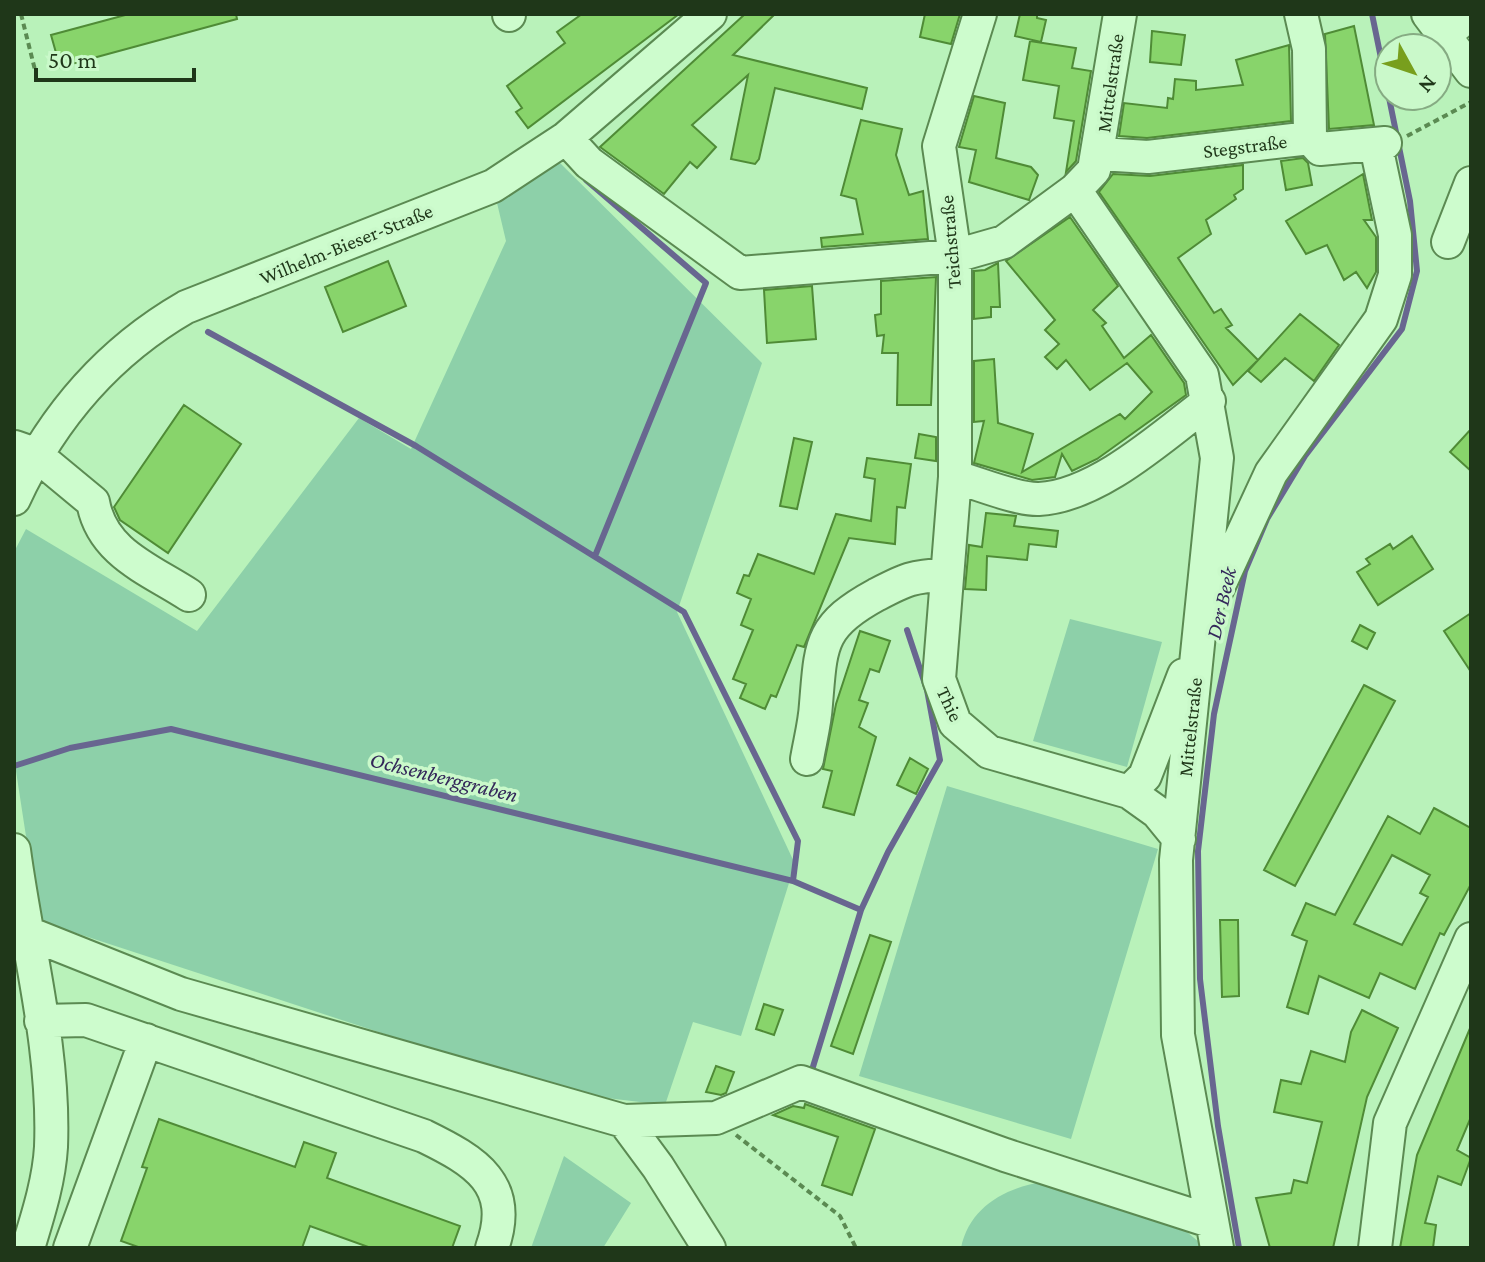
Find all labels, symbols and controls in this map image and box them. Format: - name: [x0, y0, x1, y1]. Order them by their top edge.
- scale bar: [36, 32, 194, 82]
- street label: Mittelstraße: [1092, 32, 1128, 134]
- north arrow: [1373, 32, 1453, 112]
- text: 50 m: [48, 46, 97, 73]
- text: N: [1414, 71, 1442, 98]
- street label: Stegstraße: [1202, 130, 1289, 163]
- street label: Teichstraße: [935, 194, 965, 289]
- street label: Wilhelm-Bieser-Straße: [256, 199, 436, 289]
- water label: Der Beek: [1201, 563, 1242, 641]
- street label: Mittelstraße: [1174, 676, 1206, 778]
- street label: Thie: [932, 683, 968, 725]
- water label: Ochsenberggraben: [368, 747, 520, 807]

